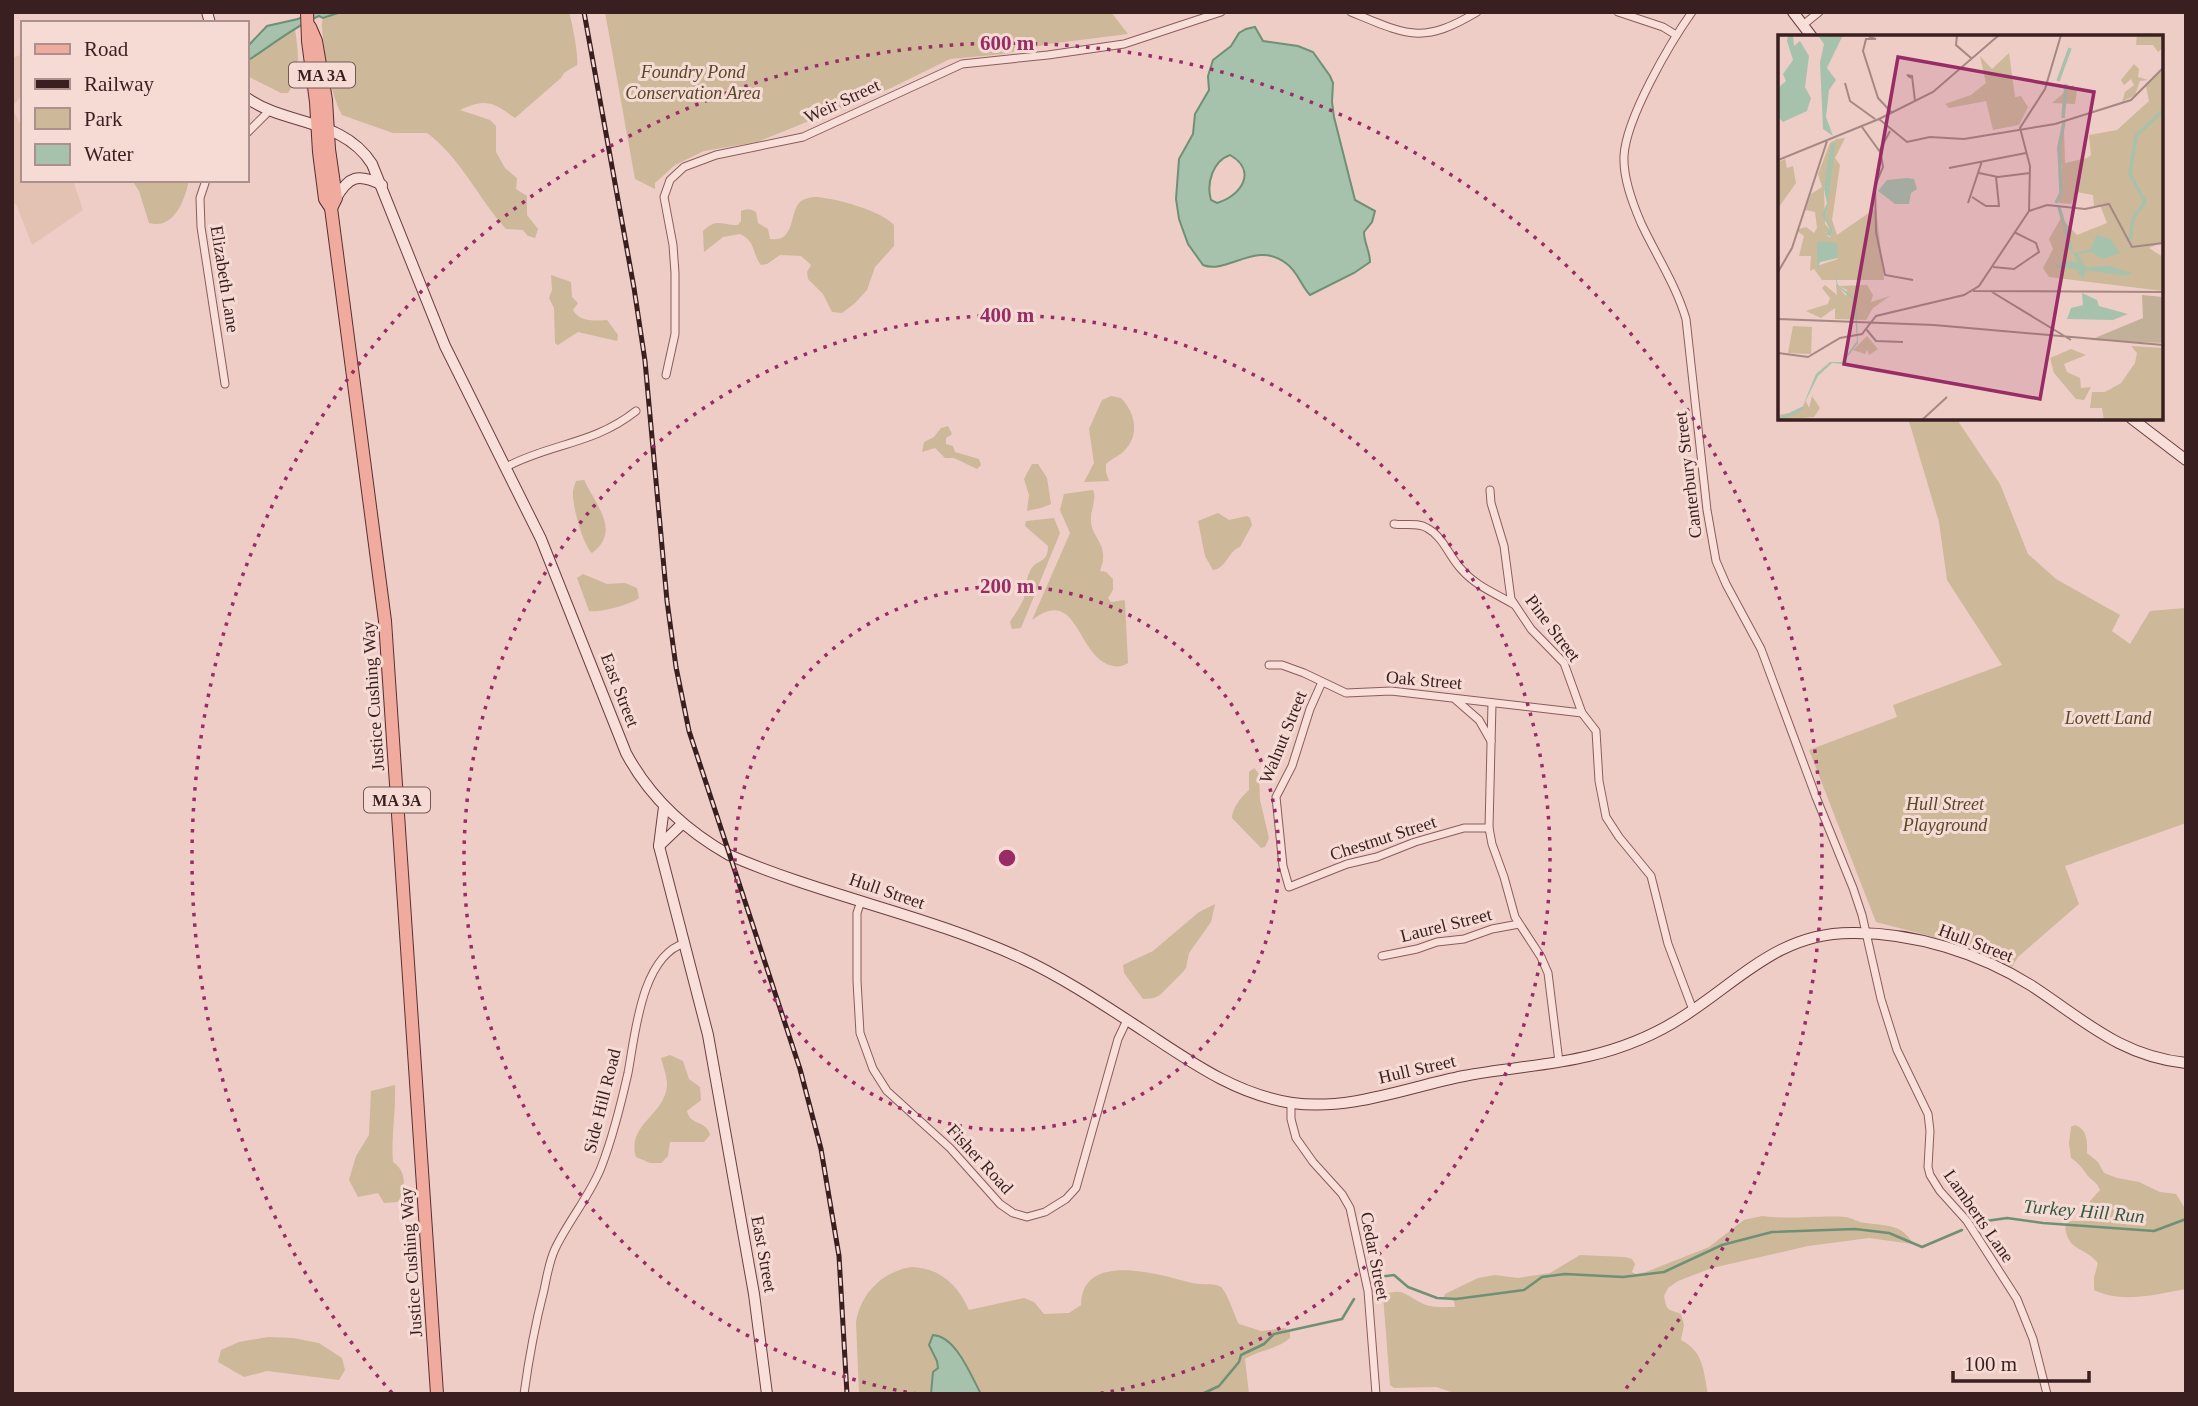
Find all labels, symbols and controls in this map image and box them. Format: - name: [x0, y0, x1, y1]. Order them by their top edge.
- legend: [21, 21, 248, 182]
- text: 600 m: [980, 31, 1035, 55]
- inset map: [1778, 35, 2163, 420]
- text: Road: [84, 37, 129, 61]
- road number: MA 3A: [289, 62, 355, 88]
- park label: Foundry Pond Conservation Area: [625, 62, 761, 103]
- text: Railway: [84, 72, 154, 96]
- street label: Weir Street: [801, 75, 883, 127]
- text: Park: [84, 107, 123, 131]
- text: Water: [84, 142, 134, 166]
- street label: Elizabeth Lane: [207, 224, 243, 334]
- text: 400 m: [980, 303, 1035, 327]
- street label: Canterbury Street: [1670, 411, 1706, 539]
- text: 200 m: [980, 574, 1035, 598]
- street label: Pine Street: [1521, 591, 1585, 665]
- street label: Justice Cushing Way: [358, 620, 388, 772]
- street label: East Street: [597, 650, 643, 730]
- street label: Oak Street: [1385, 667, 1463, 693]
- street label: Walnut Street: [1255, 688, 1311, 786]
- park label: Lovett Land: [2064, 708, 2152, 728]
- road number: MA 3A: [364, 788, 430, 813]
- park label: Hull Street Playground: [1902, 794, 1988, 835]
- street label: Chestnut Street: [1327, 811, 1439, 865]
- centre of rings: [995, 846, 1019, 870]
- street label: Hull Street: [847, 869, 927, 913]
- street label: Laurel Street: [1398, 904, 1494, 946]
- street label: Hull Street: [1936, 920, 2016, 966]
- street label: Side Hill Road: [579, 1047, 625, 1155]
- street label: Hull Street: [1377, 1050, 1457, 1088]
- street label: Fisher Road: [943, 1120, 1017, 1198]
- street label: Lamberts Lane: [1940, 1166, 2018, 1266]
- street label: Justice Cushing Way: [396, 1186, 426, 1338]
- water label: Turkey Hill Run: [2023, 1195, 2145, 1227]
- street label: Cedar Street: [1357, 1210, 1393, 1302]
- street label: East Street: [747, 1214, 781, 1294]
- scale bar: [1953, 1340, 2090, 1384]
- text: 100 m: [1964, 1352, 2017, 1376]

